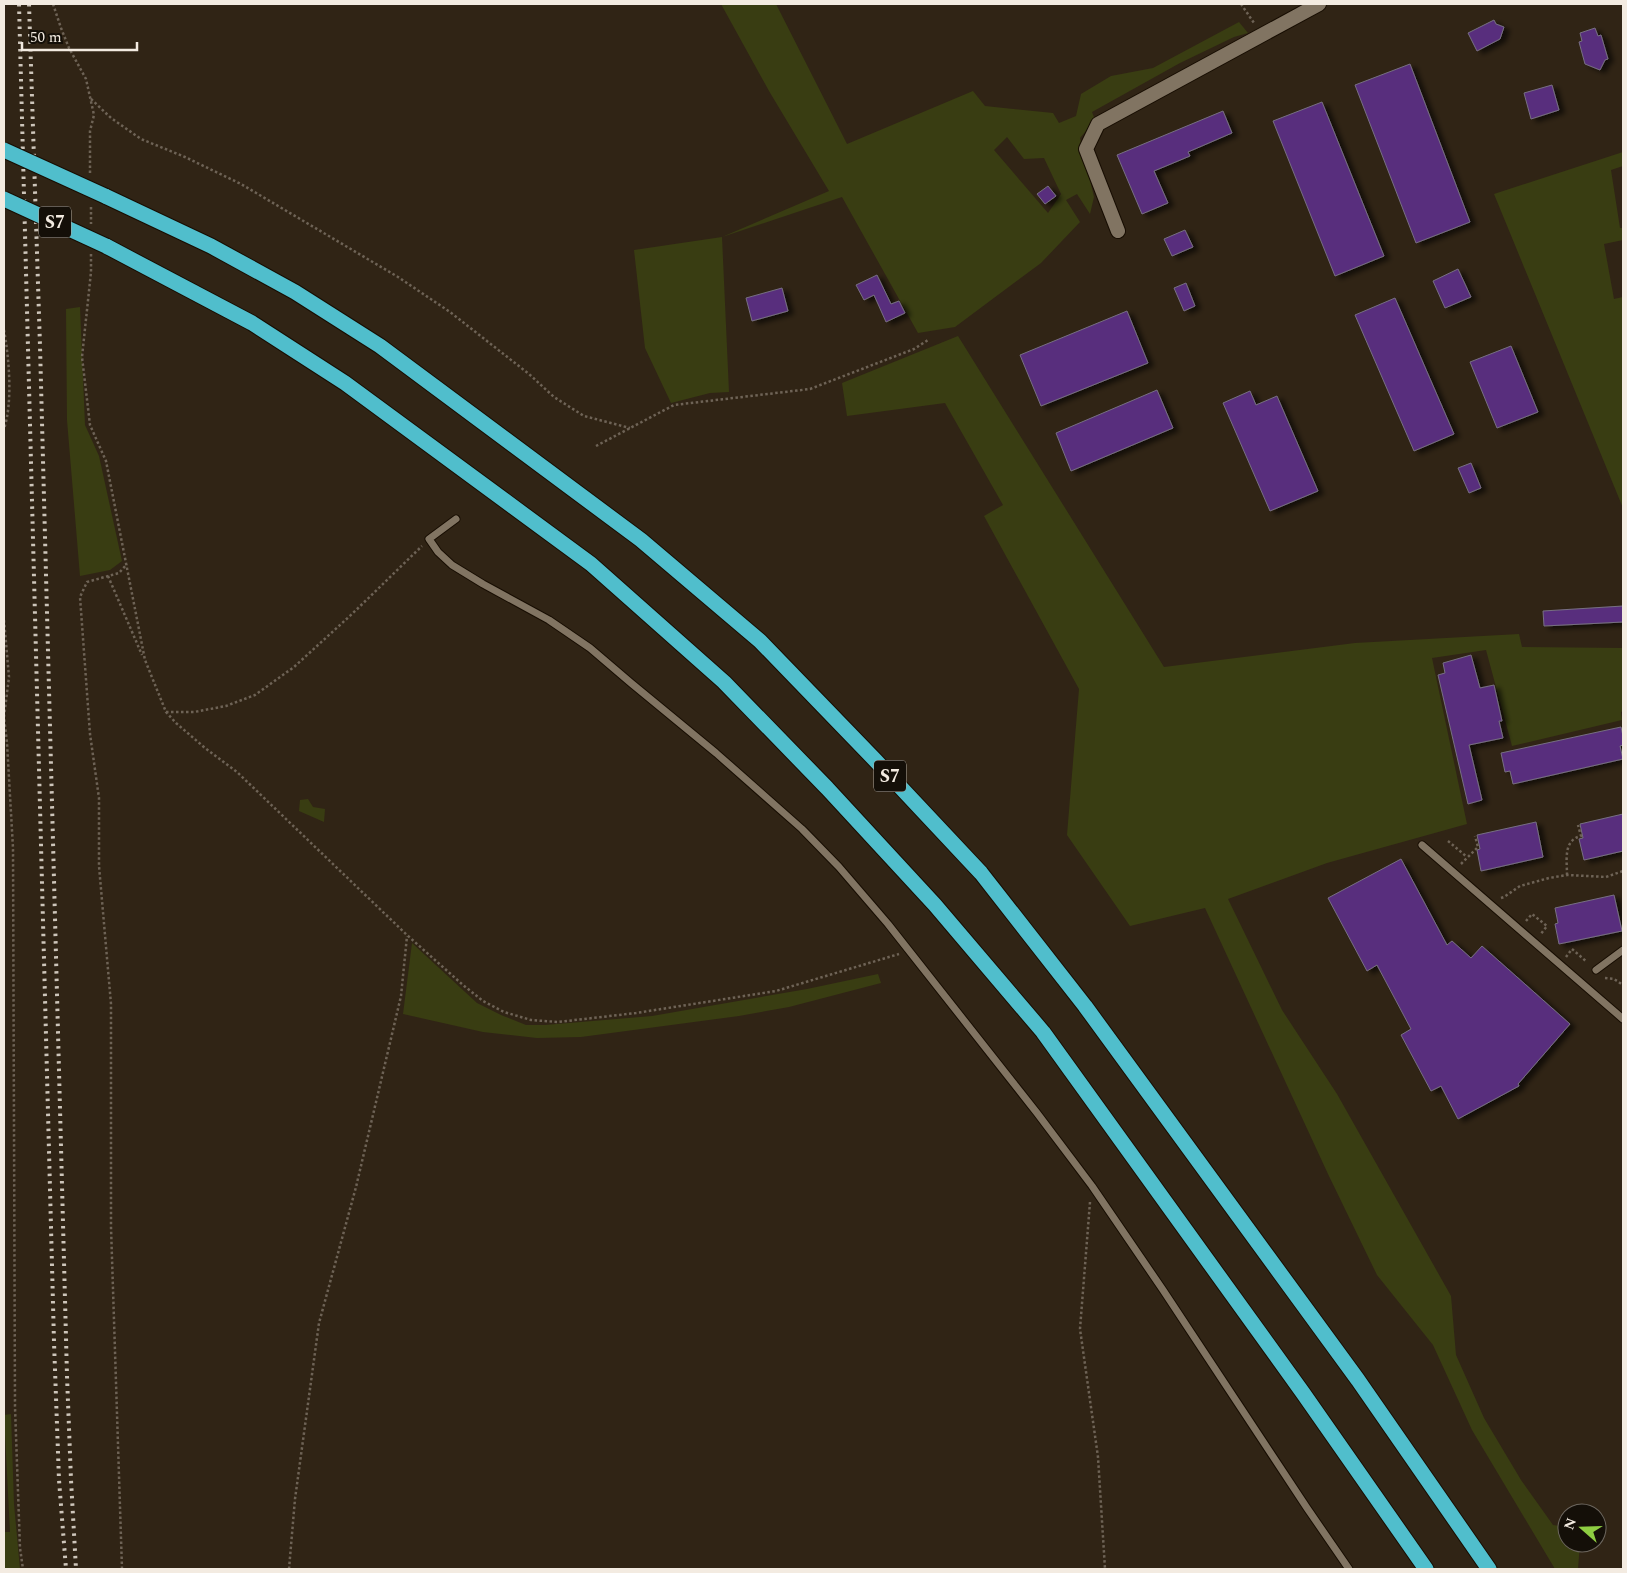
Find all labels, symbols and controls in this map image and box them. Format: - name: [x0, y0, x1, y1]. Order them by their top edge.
- scale bar: [22, 20, 138, 52]
- text: 50 m: [30, 26, 62, 49]
- road number: S7: [39, 206, 71, 238]
- road number: S7: [874, 760, 906, 791]
- north arrow: [1557, 1503, 1607, 1553]
- text: N: [1558, 1515, 1582, 1533]

